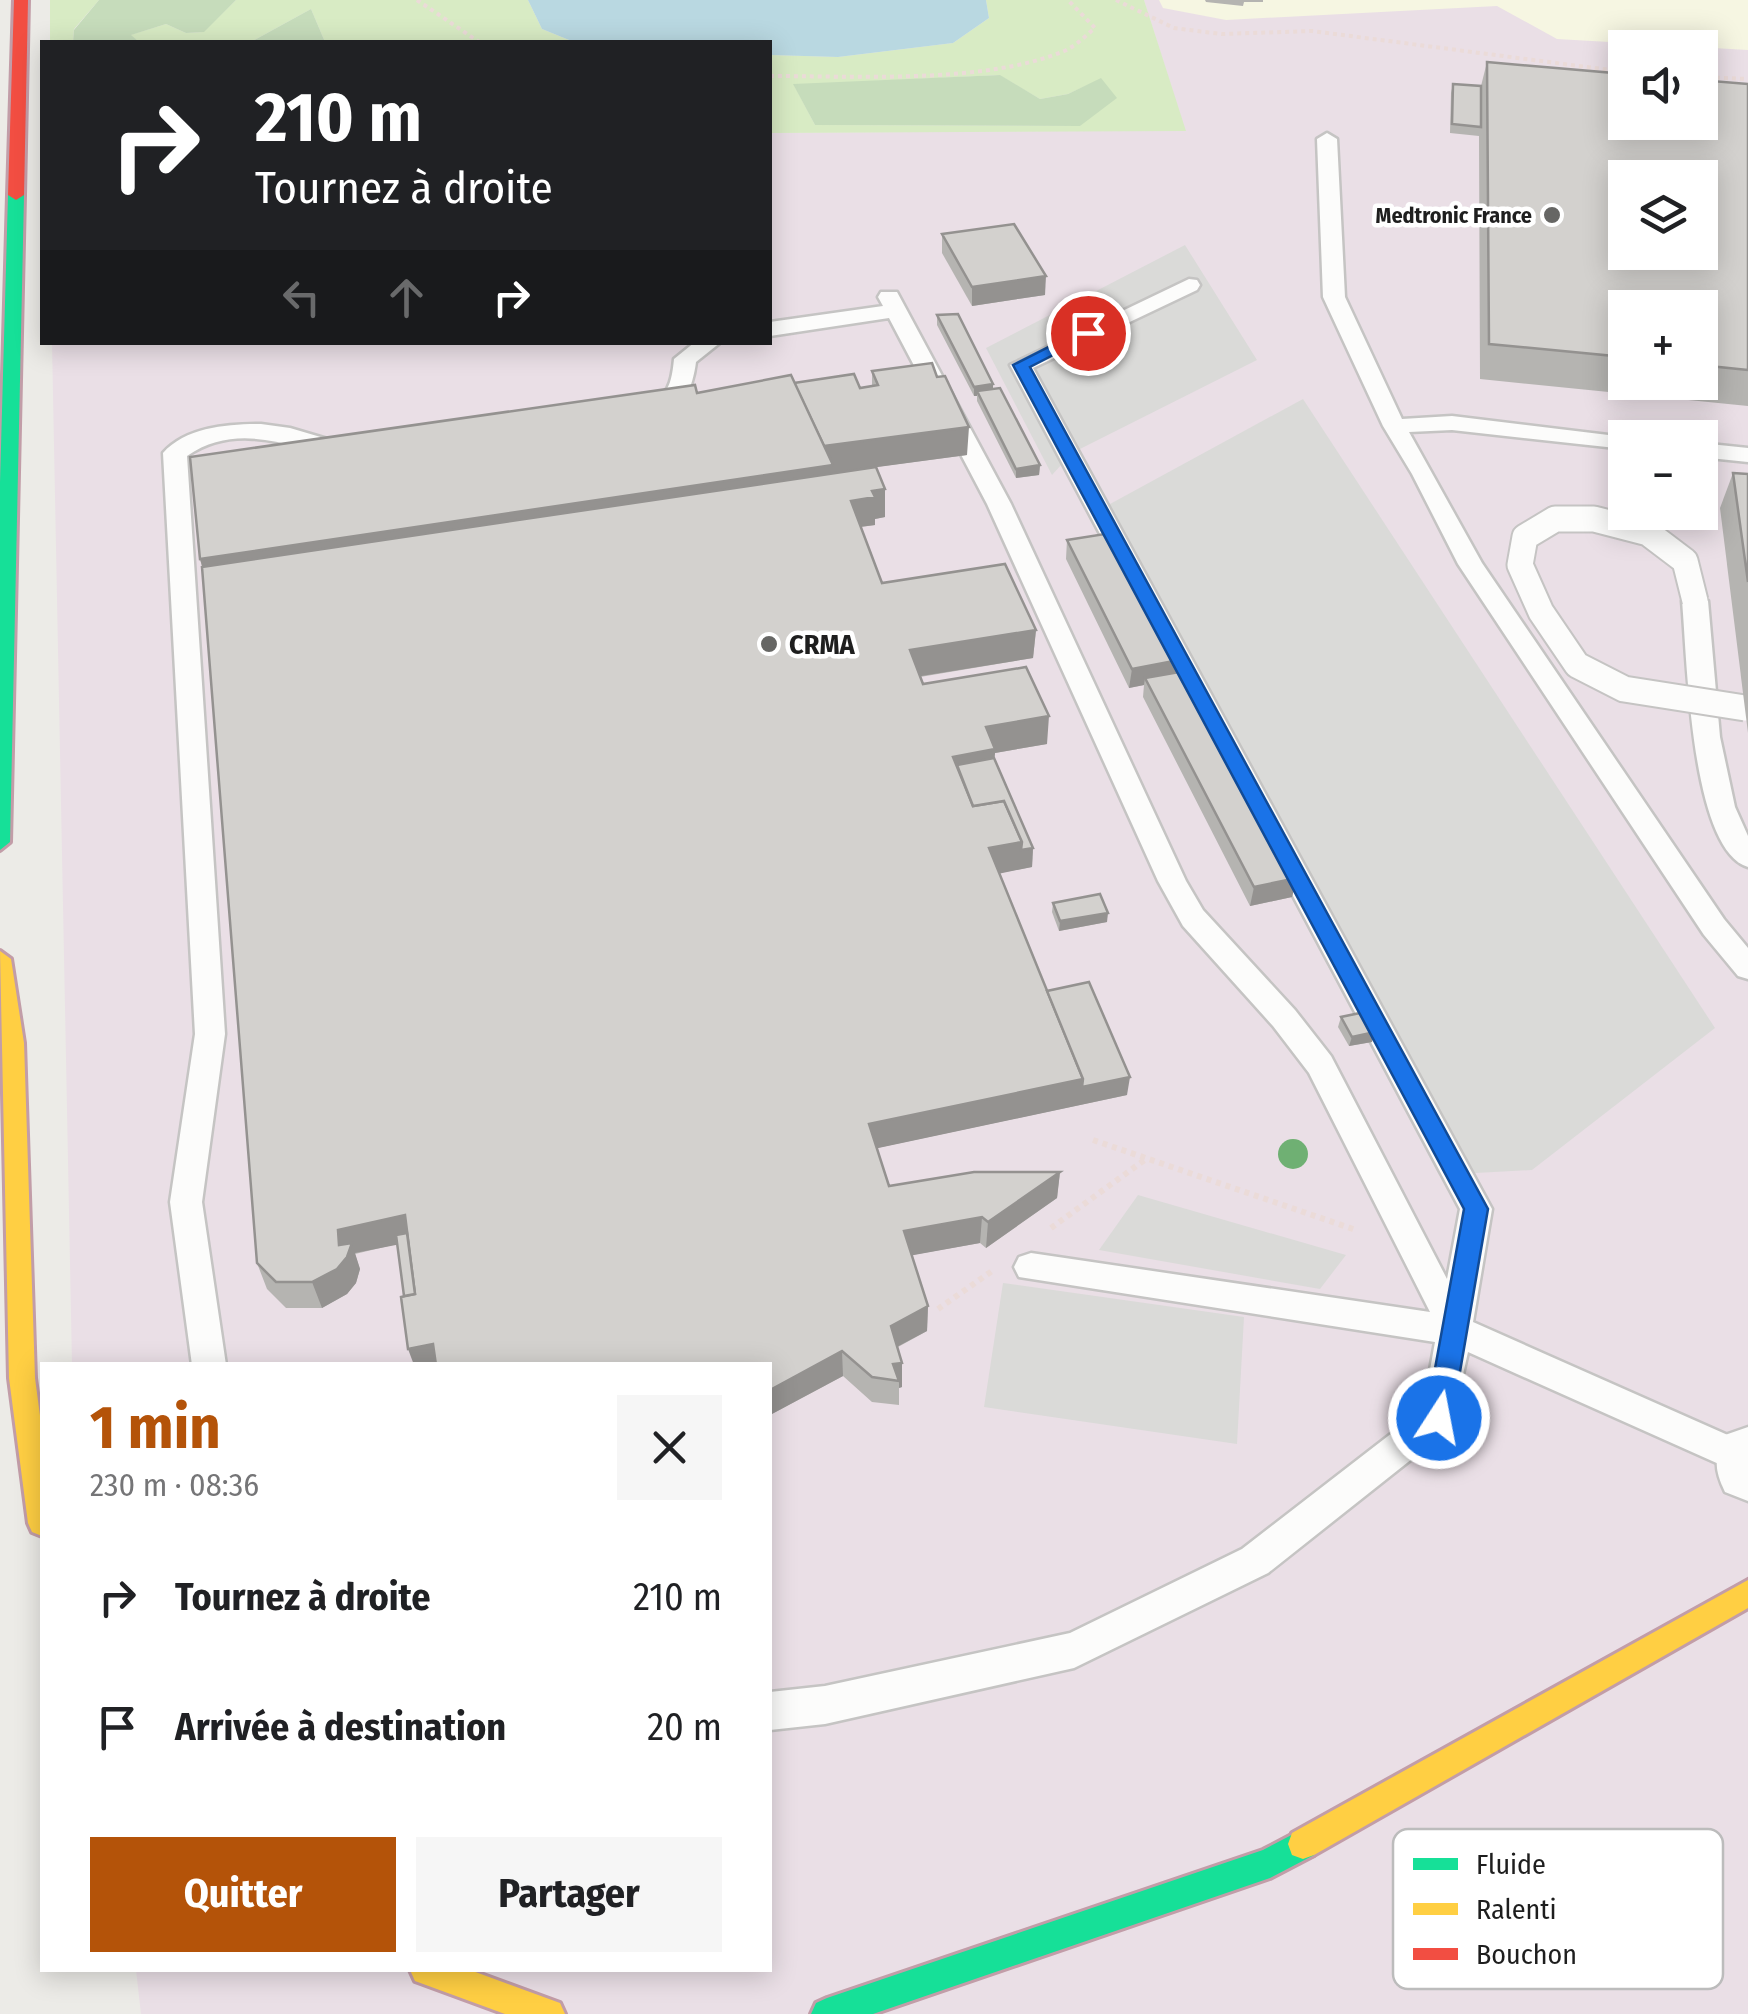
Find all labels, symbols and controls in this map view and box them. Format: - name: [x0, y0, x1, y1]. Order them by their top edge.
- map controls: [1608, 30, 1718, 530]
- button: sound: [1608, 30, 1718, 140]
- text: 210 m: [255, 76, 422, 160]
- icon: right: [90, 80, 220, 210]
- button: layers: [1608, 160, 1718, 270]
- text: Tournez à droite: [255, 161, 553, 215]
- place label: Medtronic France: [1376, 202, 1532, 229]
- marker: Medtronic France: [1541, 204, 1563, 226]
- icon: left: [274, 270, 329, 325]
- icon: ahead: [379, 270, 434, 325]
- icon: right: [484, 270, 539, 325]
- button: +: [1608, 290, 1718, 400]
- pin: [1046, 291, 1131, 376]
- icon: arrive: [1061, 306, 1116, 361]
- button: −: [1608, 420, 1718, 530]
- place label: CRMA: [789, 628, 856, 661]
- marker: CRMA: [758, 633, 780, 655]
- position arrow: [1387, 1366, 1491, 1470]
- text: 1 min: [90, 1392, 221, 1464]
- button: close: [617, 1395, 722, 1500]
- text: 230 m · 08:36: [90, 1466, 259, 1504]
- icon: right: [90, 1570, 145, 1625]
- text: Tournez à droite: [175, 1574, 431, 1620]
- text: 210 m: [633, 1574, 722, 1620]
- icon: arrive: [90, 1700, 145, 1755]
- text: Arrivée à destination: [175, 1704, 506, 1750]
- text: 20 m: [647, 1704, 722, 1750]
- legend: [1393, 1829, 1723, 1989]
- button: Quitter: [90, 1837, 396, 1952]
- button: Partager: [416, 1837, 722, 1952]
- text: Fluide: [1476, 1848, 1546, 1881]
- text: Ralenti: [1476, 1893, 1556, 1926]
- text: Bouchon: [1476, 1938, 1577, 1971]

